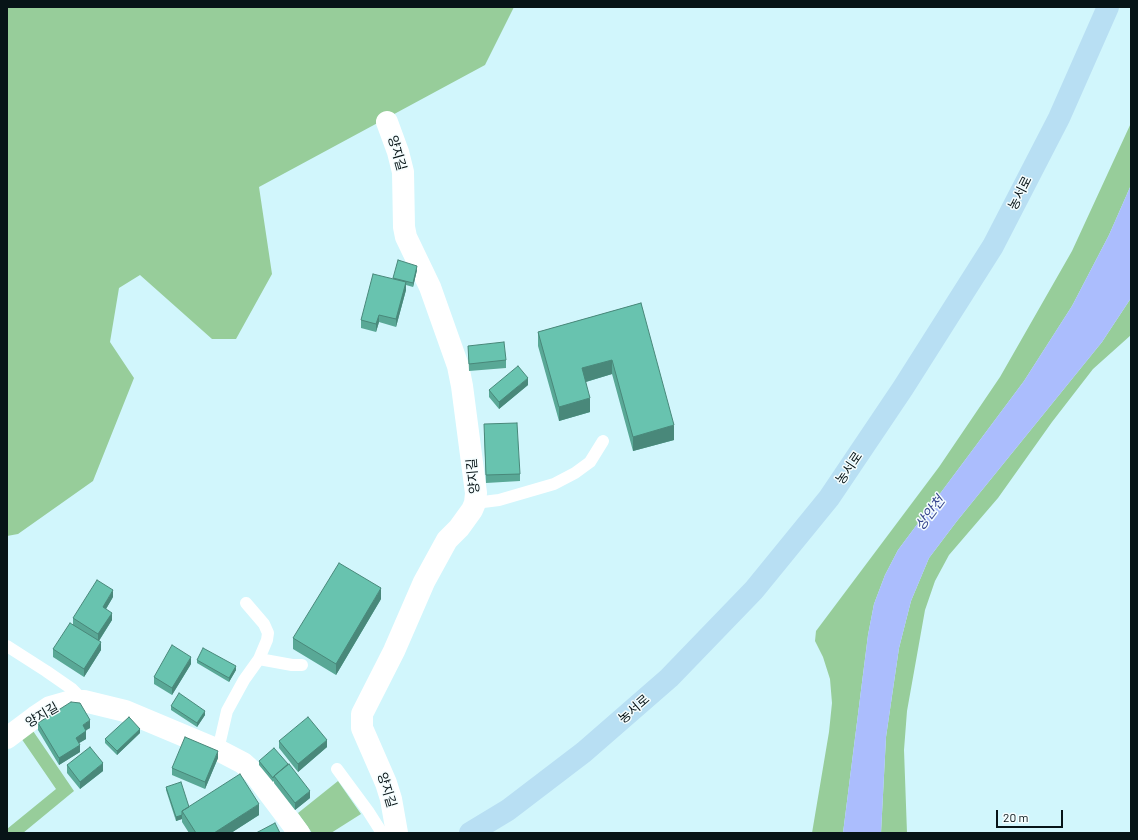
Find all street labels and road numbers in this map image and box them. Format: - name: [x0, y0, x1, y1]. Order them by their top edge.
- street label: 양지길: [385, 134, 409, 172]
- street label: 농서로: [1005, 173, 1035, 213]
- street label: 농서로: [833, 449, 865, 487]
- street label: 양지길: [464, 457, 482, 495]
- street label: 농서로: [615, 691, 653, 727]
- street label: 양지길: [23, 699, 61, 731]
- street label: 양지길: [374, 771, 400, 809]

